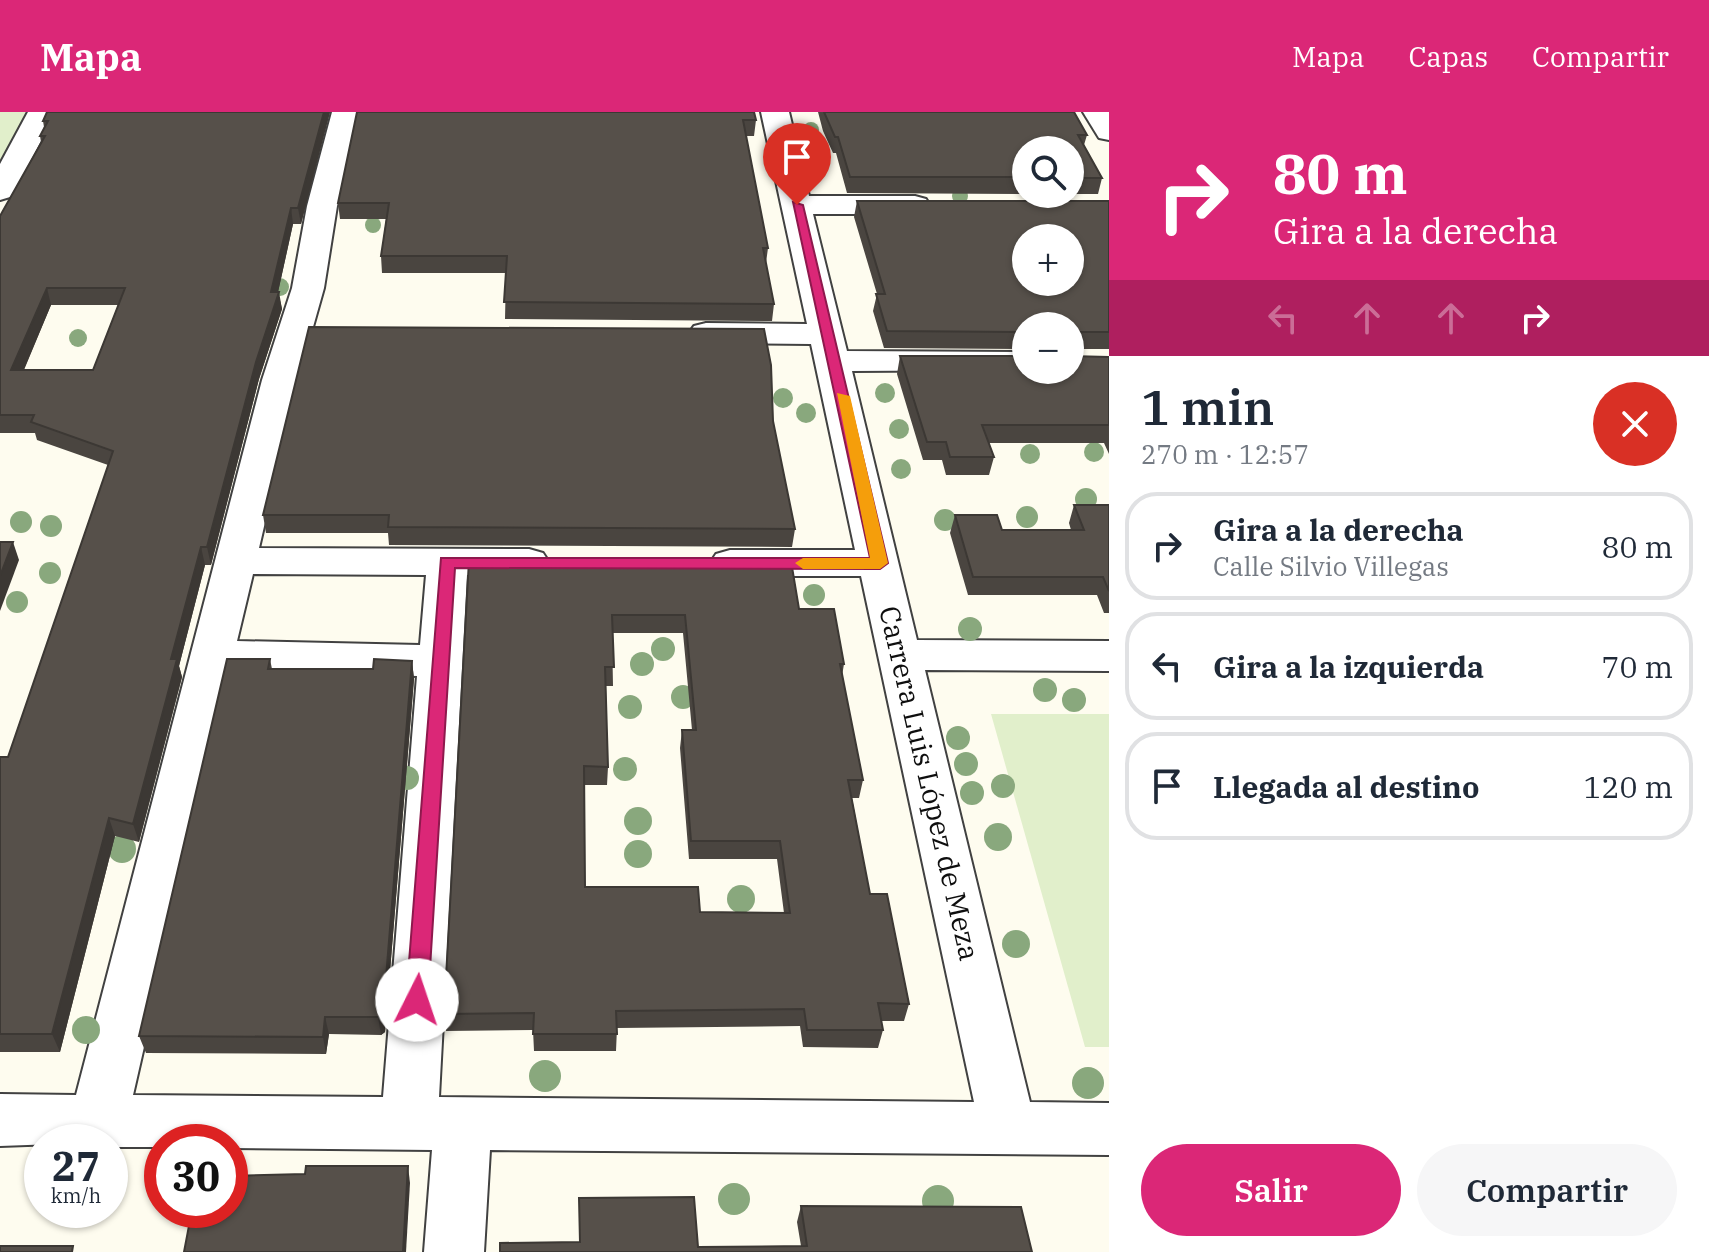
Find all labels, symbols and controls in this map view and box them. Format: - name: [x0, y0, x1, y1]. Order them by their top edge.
- text: Mapa: [40, 32, 142, 81]
- text: Mapa: [1292, 38, 1365, 75]
- text: Capas: [1409, 38, 1488, 75]
- text: Compartir: [1532, 38, 1669, 75]
- pin: [763, 123, 831, 205]
- icon: arrive: [775, 135, 819, 179]
- map controls: [1012, 136, 1084, 384]
- button: search: [1012, 136, 1084, 208]
- text: 80 m: [1273, 137, 1408, 209]
- icon: right: [1141, 144, 1245, 248]
- text: Gira a la derecha: [1273, 207, 1558, 254]
- button: +: [1012, 224, 1084, 296]
- icon: left: [1261, 296, 1305, 340]
- icon: ahead: [1345, 296, 1389, 340]
- icon: ahead: [1429, 296, 1473, 340]
- icon: right: [1513, 296, 1557, 340]
- button: −: [1012, 312, 1084, 384]
- text: 1 min: [1141, 376, 1274, 438]
- button: close: [1593, 382, 1677, 466]
- text: 270 m · 12:57: [1141, 437, 1309, 471]
- text: Gira a la derecha: [1213, 510, 1464, 549]
- icon: right: [1145, 524, 1189, 568]
- text: 80 m: [1601, 527, 1673, 566]
- text: Calle Silvio Villegas: [1213, 549, 1449, 583]
- street label: Carrera Luis López de Meza: [871, 602, 989, 964]
- icon: left: [1145, 644, 1189, 688]
- text: Gira a la izquierda: [1213, 647, 1484, 686]
- text: 70 m: [1601, 647, 1673, 686]
- icon: arrive: [1145, 764, 1189, 808]
- text: Llegada al destino: [1213, 767, 1479, 806]
- text: 120 m: [1583, 767, 1673, 806]
- position arrow: [375, 958, 459, 1042]
- speed limit sign: 30: [144, 1124, 248, 1228]
- text: 27: [52, 1140, 100, 1192]
- button: Salir: [1141, 1144, 1401, 1236]
- button: Compartir: [1417, 1144, 1677, 1236]
- text: km/h: [51, 1182, 101, 1209]

